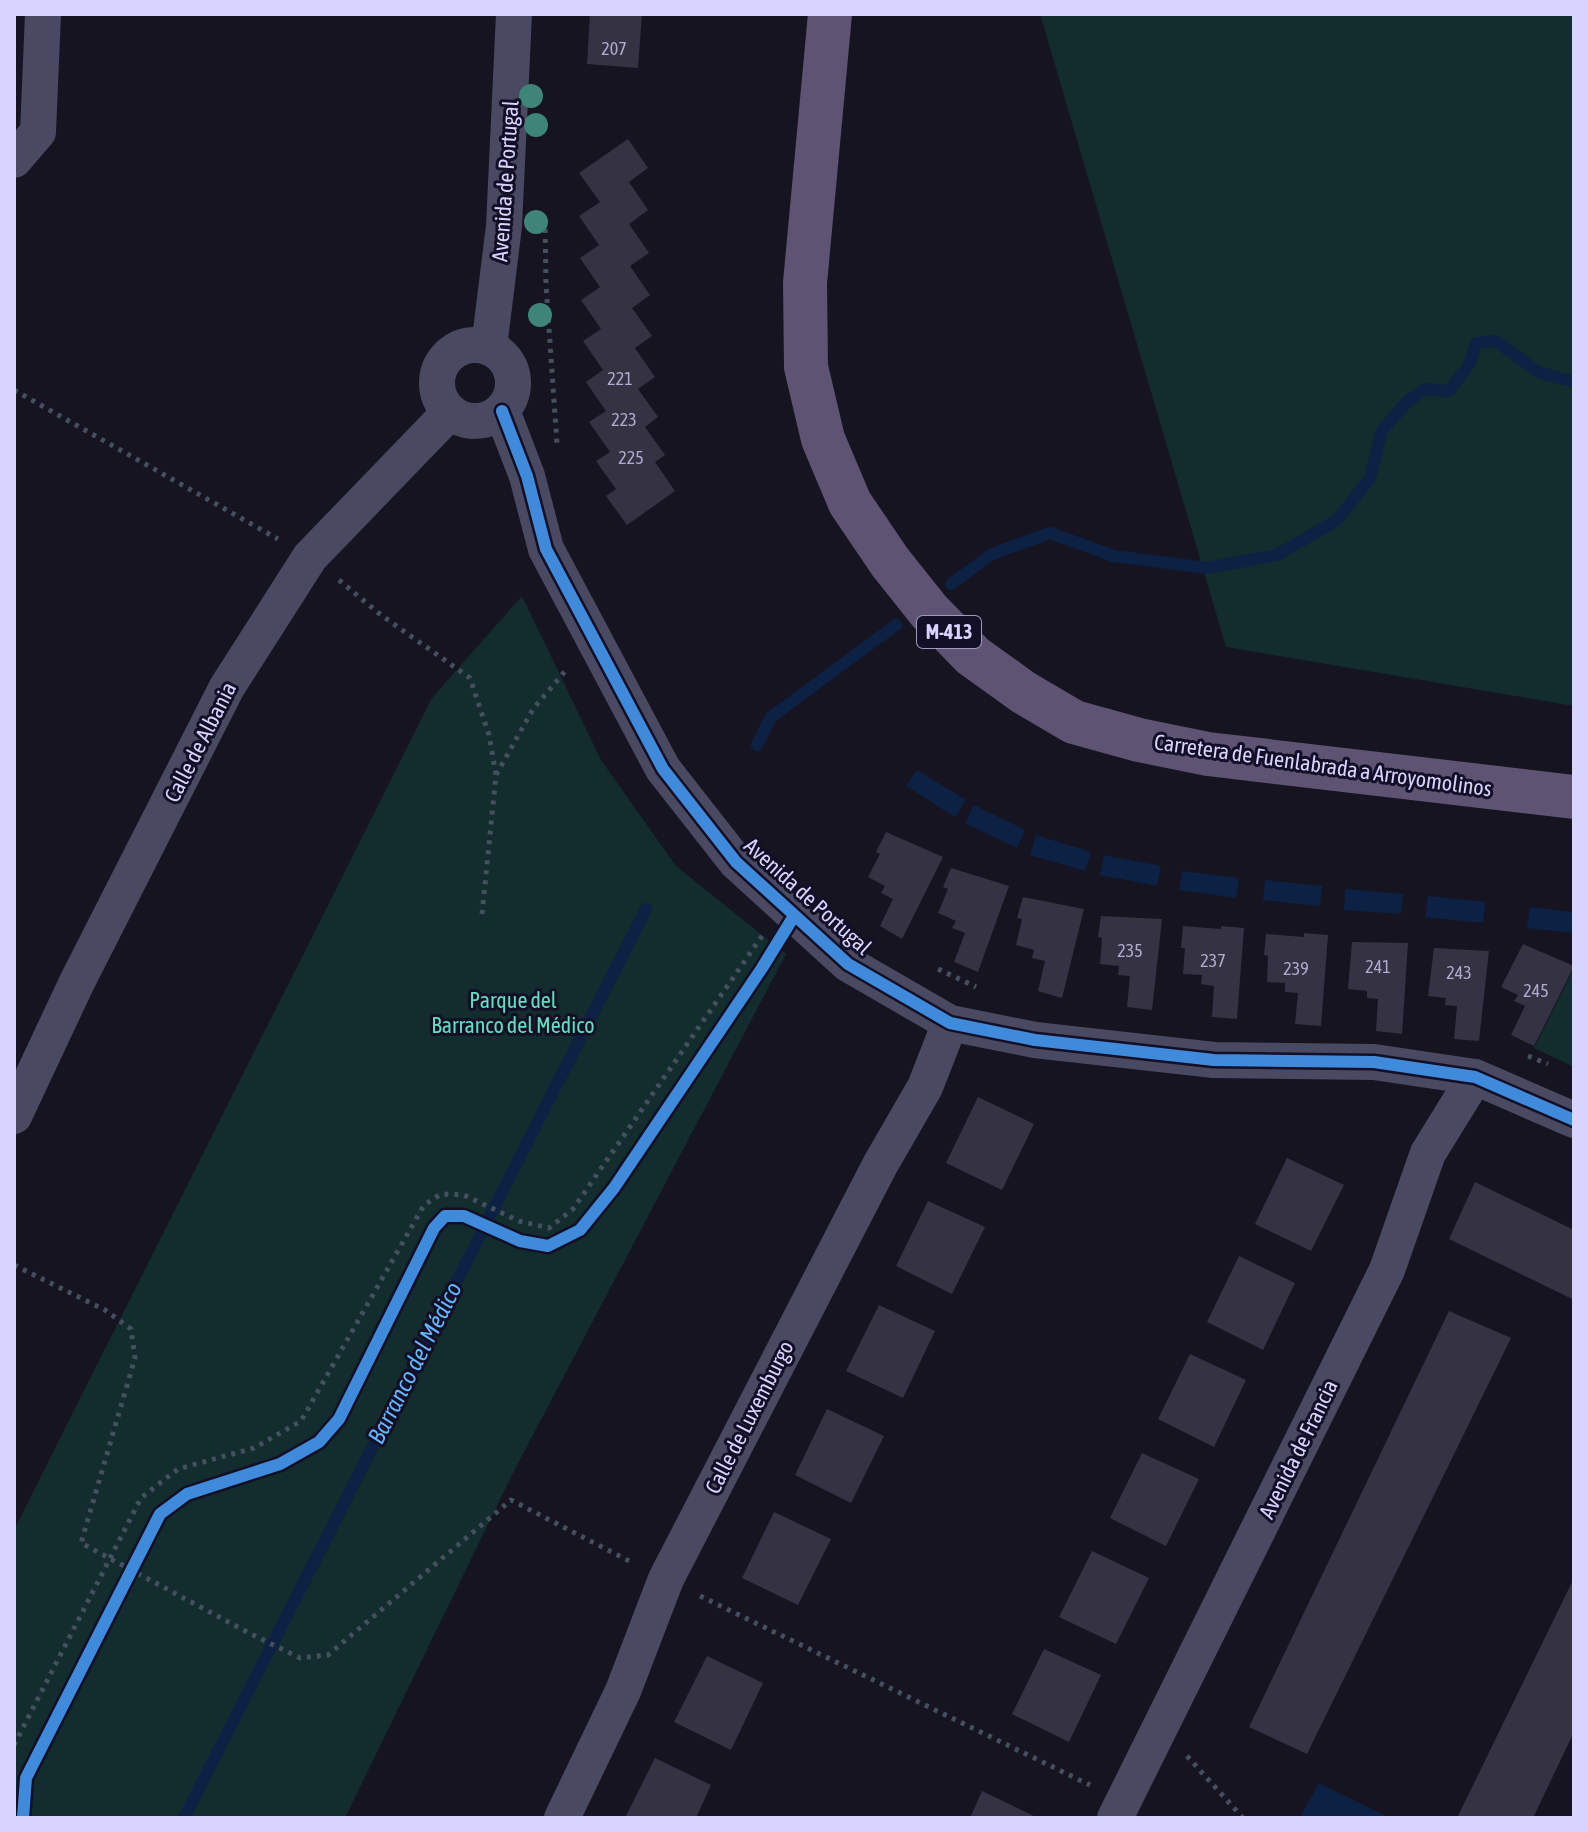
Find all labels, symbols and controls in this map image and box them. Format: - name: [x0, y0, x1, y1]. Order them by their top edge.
- house number: 207: [601, 38, 627, 59]
- street label: Avenida de Portugal: [486, 99, 524, 263]
- house number: 221: [607, 368, 633, 389]
- house number: 223: [611, 409, 637, 430]
- house number: 225: [618, 447, 644, 468]
- road number: M-413: [917, 616, 981, 648]
- street label: Calle de Albania: [159, 678, 241, 806]
- street label: Carretera de Fuenlabrada a Arroyomolinos: [1153, 728, 1494, 802]
- street label: Avenida de Portugal: [739, 832, 877, 960]
- house number: 235: [1117, 940, 1143, 961]
- house number: 237: [1200, 950, 1226, 971]
- house number: 241: [1365, 956, 1391, 977]
- house number: 239: [1283, 958, 1309, 979]
- house number: 243: [1446, 962, 1472, 983]
- house number: 245: [1523, 980, 1549, 1001]
- park label: Parque del Barranco del Médico: [431, 987, 595, 1038]
- water label: Barranco del Médico: [362, 1277, 467, 1448]
- street label: Calle de Luxemburgo: [699, 1336, 799, 1498]
- street label: Avenida de Francia: [1253, 1375, 1343, 1523]

